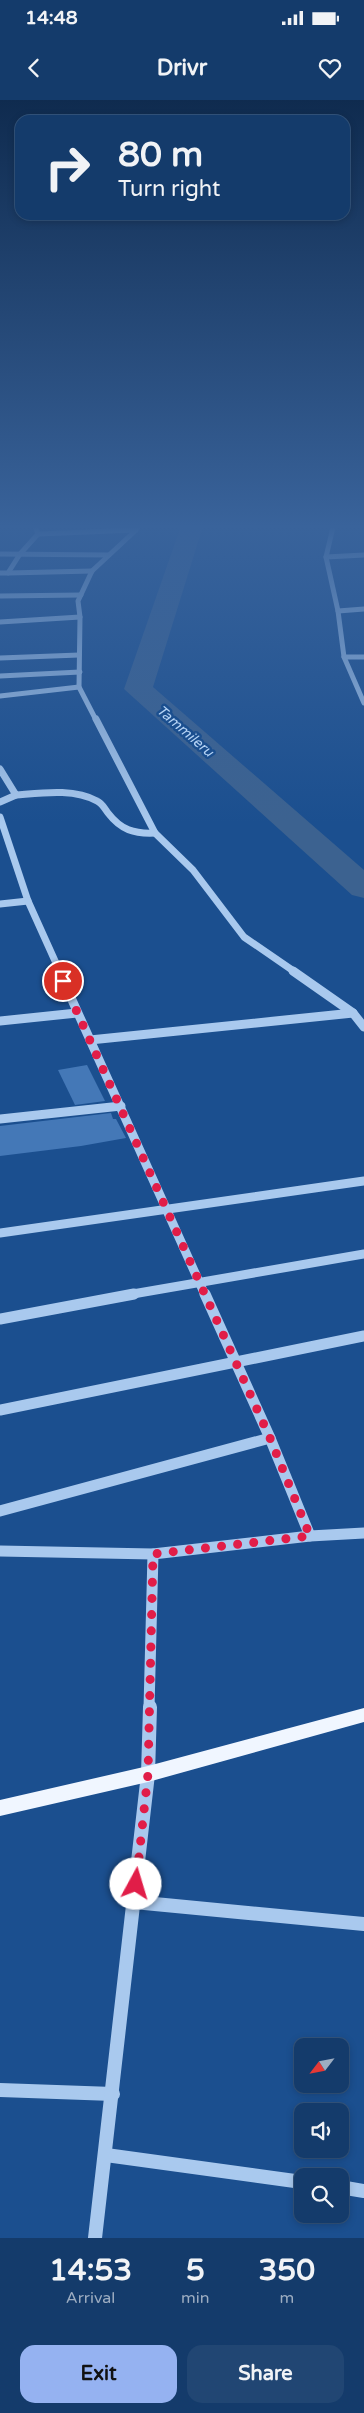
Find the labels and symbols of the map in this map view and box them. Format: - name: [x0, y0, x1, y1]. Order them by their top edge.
- water label: Tammileru: [153, 702, 218, 761]
- pin: [42, 960, 84, 1002]
- position arrow: [109, 1857, 161, 1909]
- north arrow: [294, 2038, 349, 2092]

